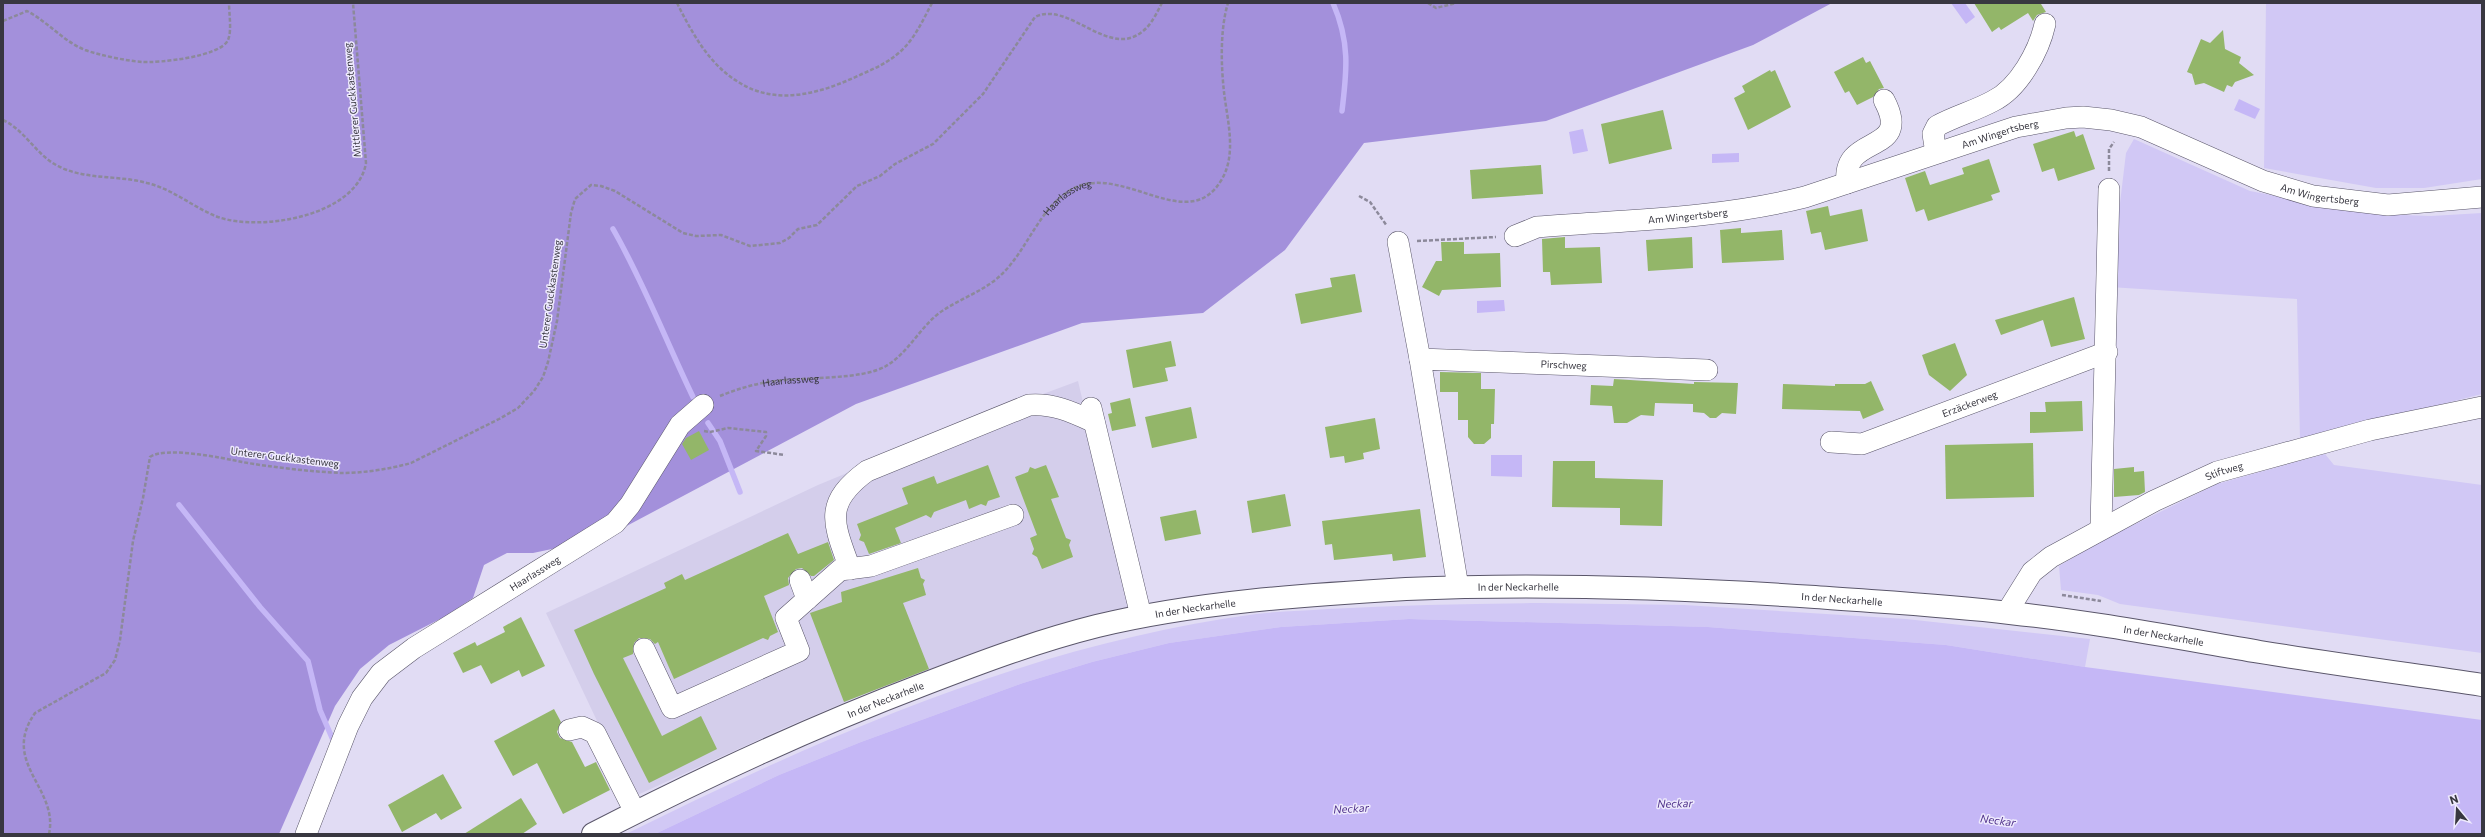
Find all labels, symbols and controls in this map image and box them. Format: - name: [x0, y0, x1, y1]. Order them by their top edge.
- street label: Mittlerer Guckkastenweg: [341, 42, 363, 158]
- street label: Am Wingertsberg: [1960, 117, 2040, 151]
- street label: Haarlassweg: [1040, 177, 1093, 218]
- street label: Am Wingertsberg: [2279, 181, 2360, 208]
- street label: Am Wingertsberg: [1648, 206, 1729, 225]
- street label: Unterer Guckkastenweg: [536, 239, 564, 349]
- street label: Pirschweg: [1540, 358, 1588, 371]
- street label: Haarlassweg: [761, 372, 820, 389]
- street label: Erzäckerweg: [1940, 388, 1999, 419]
- street label: Unterer Guckkastenweg: [230, 444, 341, 470]
- street label: Stiftweg: [2203, 459, 2245, 483]
- street label: Haarlassweg: [507, 552, 563, 593]
- street label: In der Neckarhelle: [1477, 580, 1559, 593]
- street label: In der Neckarhelle: [1801, 590, 1883, 608]
- street label: In der Neckarhelle: [1154, 596, 1236, 620]
- street label: In der Neckarhelle: [2123, 623, 2205, 648]
- street label: In der Neckarhelle: [845, 679, 925, 720]
- north arrow: [2437, 789, 2477, 829]
- text: N: [2448, 792, 2460, 806]
- water label: Neckar: [1657, 796, 1694, 810]
- water label: Neckar: [1333, 801, 1370, 815]
- water label: Neckar: [1980, 811, 2017, 829]

